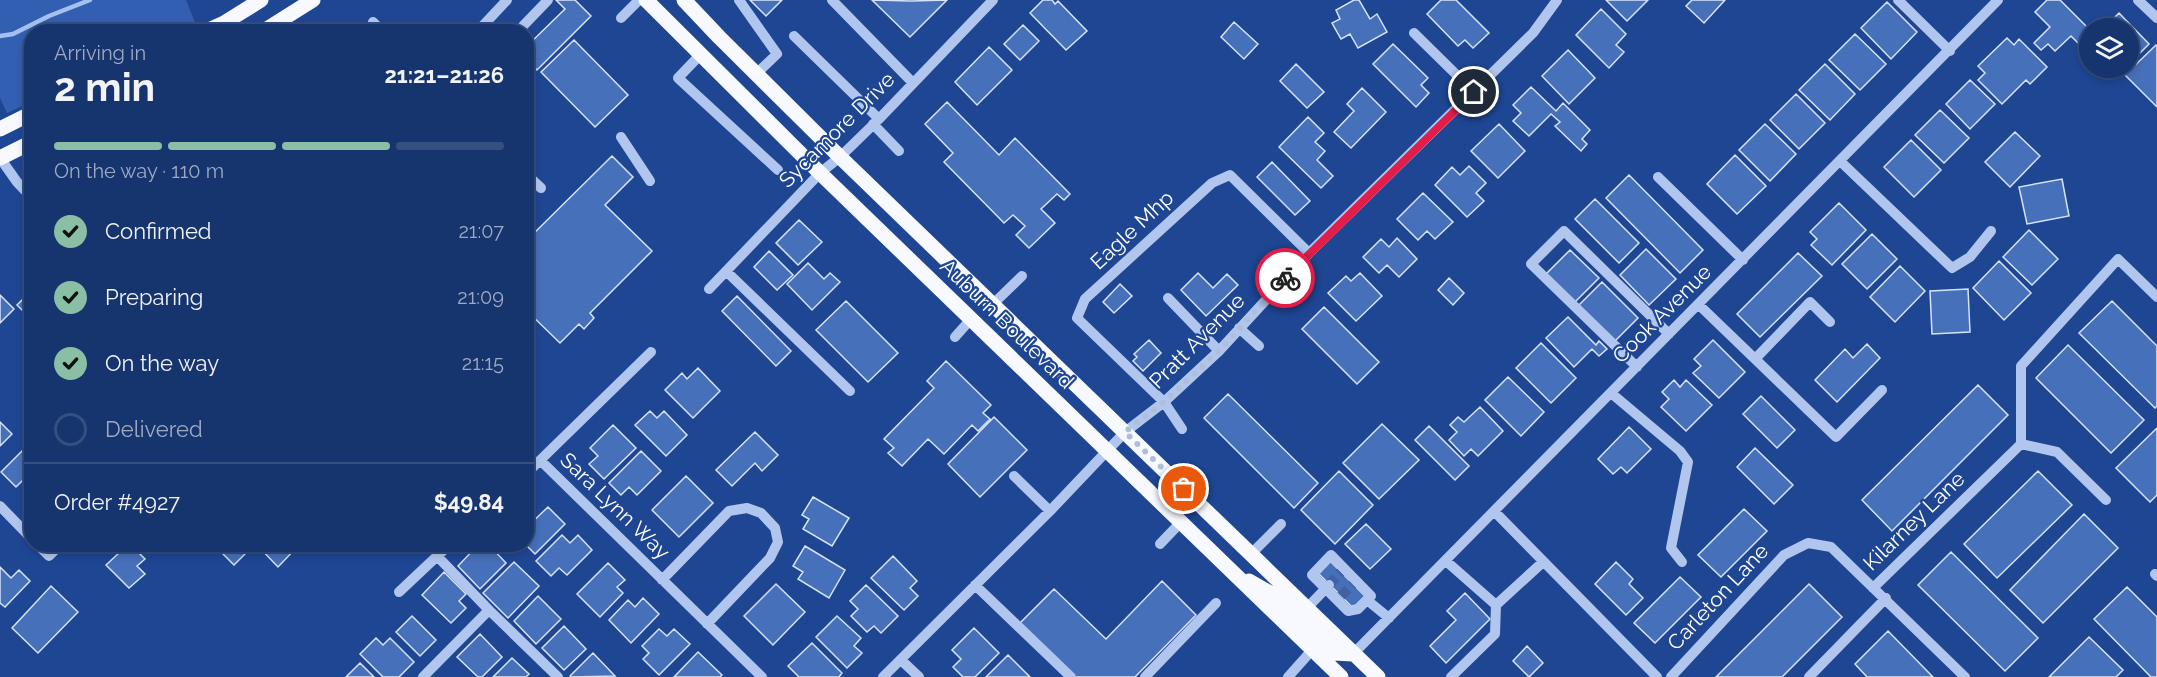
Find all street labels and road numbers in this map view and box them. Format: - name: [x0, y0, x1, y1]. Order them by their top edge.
- street label: Sycamore Drive: [774, 67, 900, 193]
- street label: Eagle Mhp: [1085, 185, 1178, 274]
- street label: Auburn Boulevard: [935, 254, 1079, 394]
- street label: Cook Avenue: [1607, 259, 1716, 368]
- street label: Pratt Avenue: [1144, 288, 1249, 393]
- street label: Sara Lynn Way: [555, 447, 675, 564]
- street label: Kilarney Lane: [1858, 466, 1970, 575]
- street label: Carleton Lane: [1662, 538, 1773, 655]

